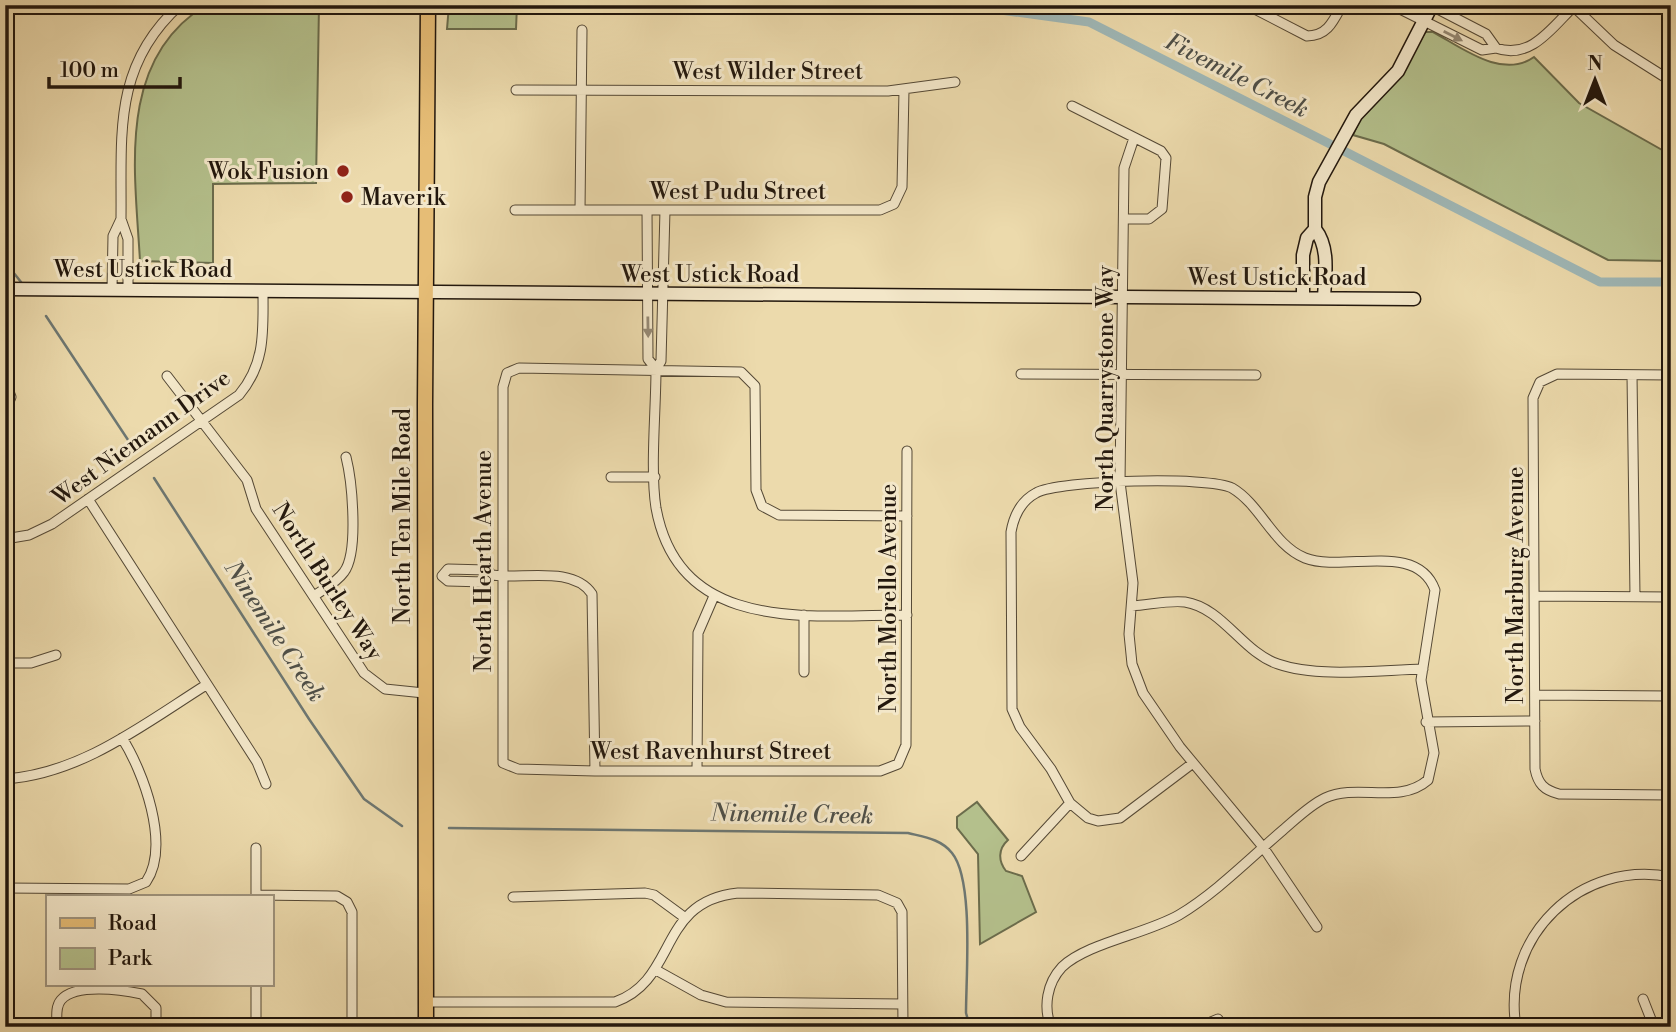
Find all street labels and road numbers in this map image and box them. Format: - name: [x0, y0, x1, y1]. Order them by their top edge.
- street label: West Wilder Street: [672, 58, 863, 86]
- street label: West Pudu Street: [649, 178, 826, 206]
- street label: West Ustick Road: [53, 256, 232, 284]
- street label: West Ustick Road: [620, 261, 799, 289]
- street label: North Quarrystone Way: [1092, 264, 1120, 511]
- street label: West Ustick Road: [1187, 264, 1366, 292]
- street label: West Niemann Drive: [46, 364, 236, 512]
- street label: North Ten Mile Road: [389, 408, 417, 624]
- street label: North Hearth Avenue: [470, 450, 498, 672]
- street label: North Marburg Avenue: [1502, 466, 1530, 704]
- street label: North Morello Avenue: [875, 484, 903, 712]
- street label: North Burley Way: [266, 497, 389, 666]
- street label: West Ravenhurst Street: [590, 738, 831, 766]

